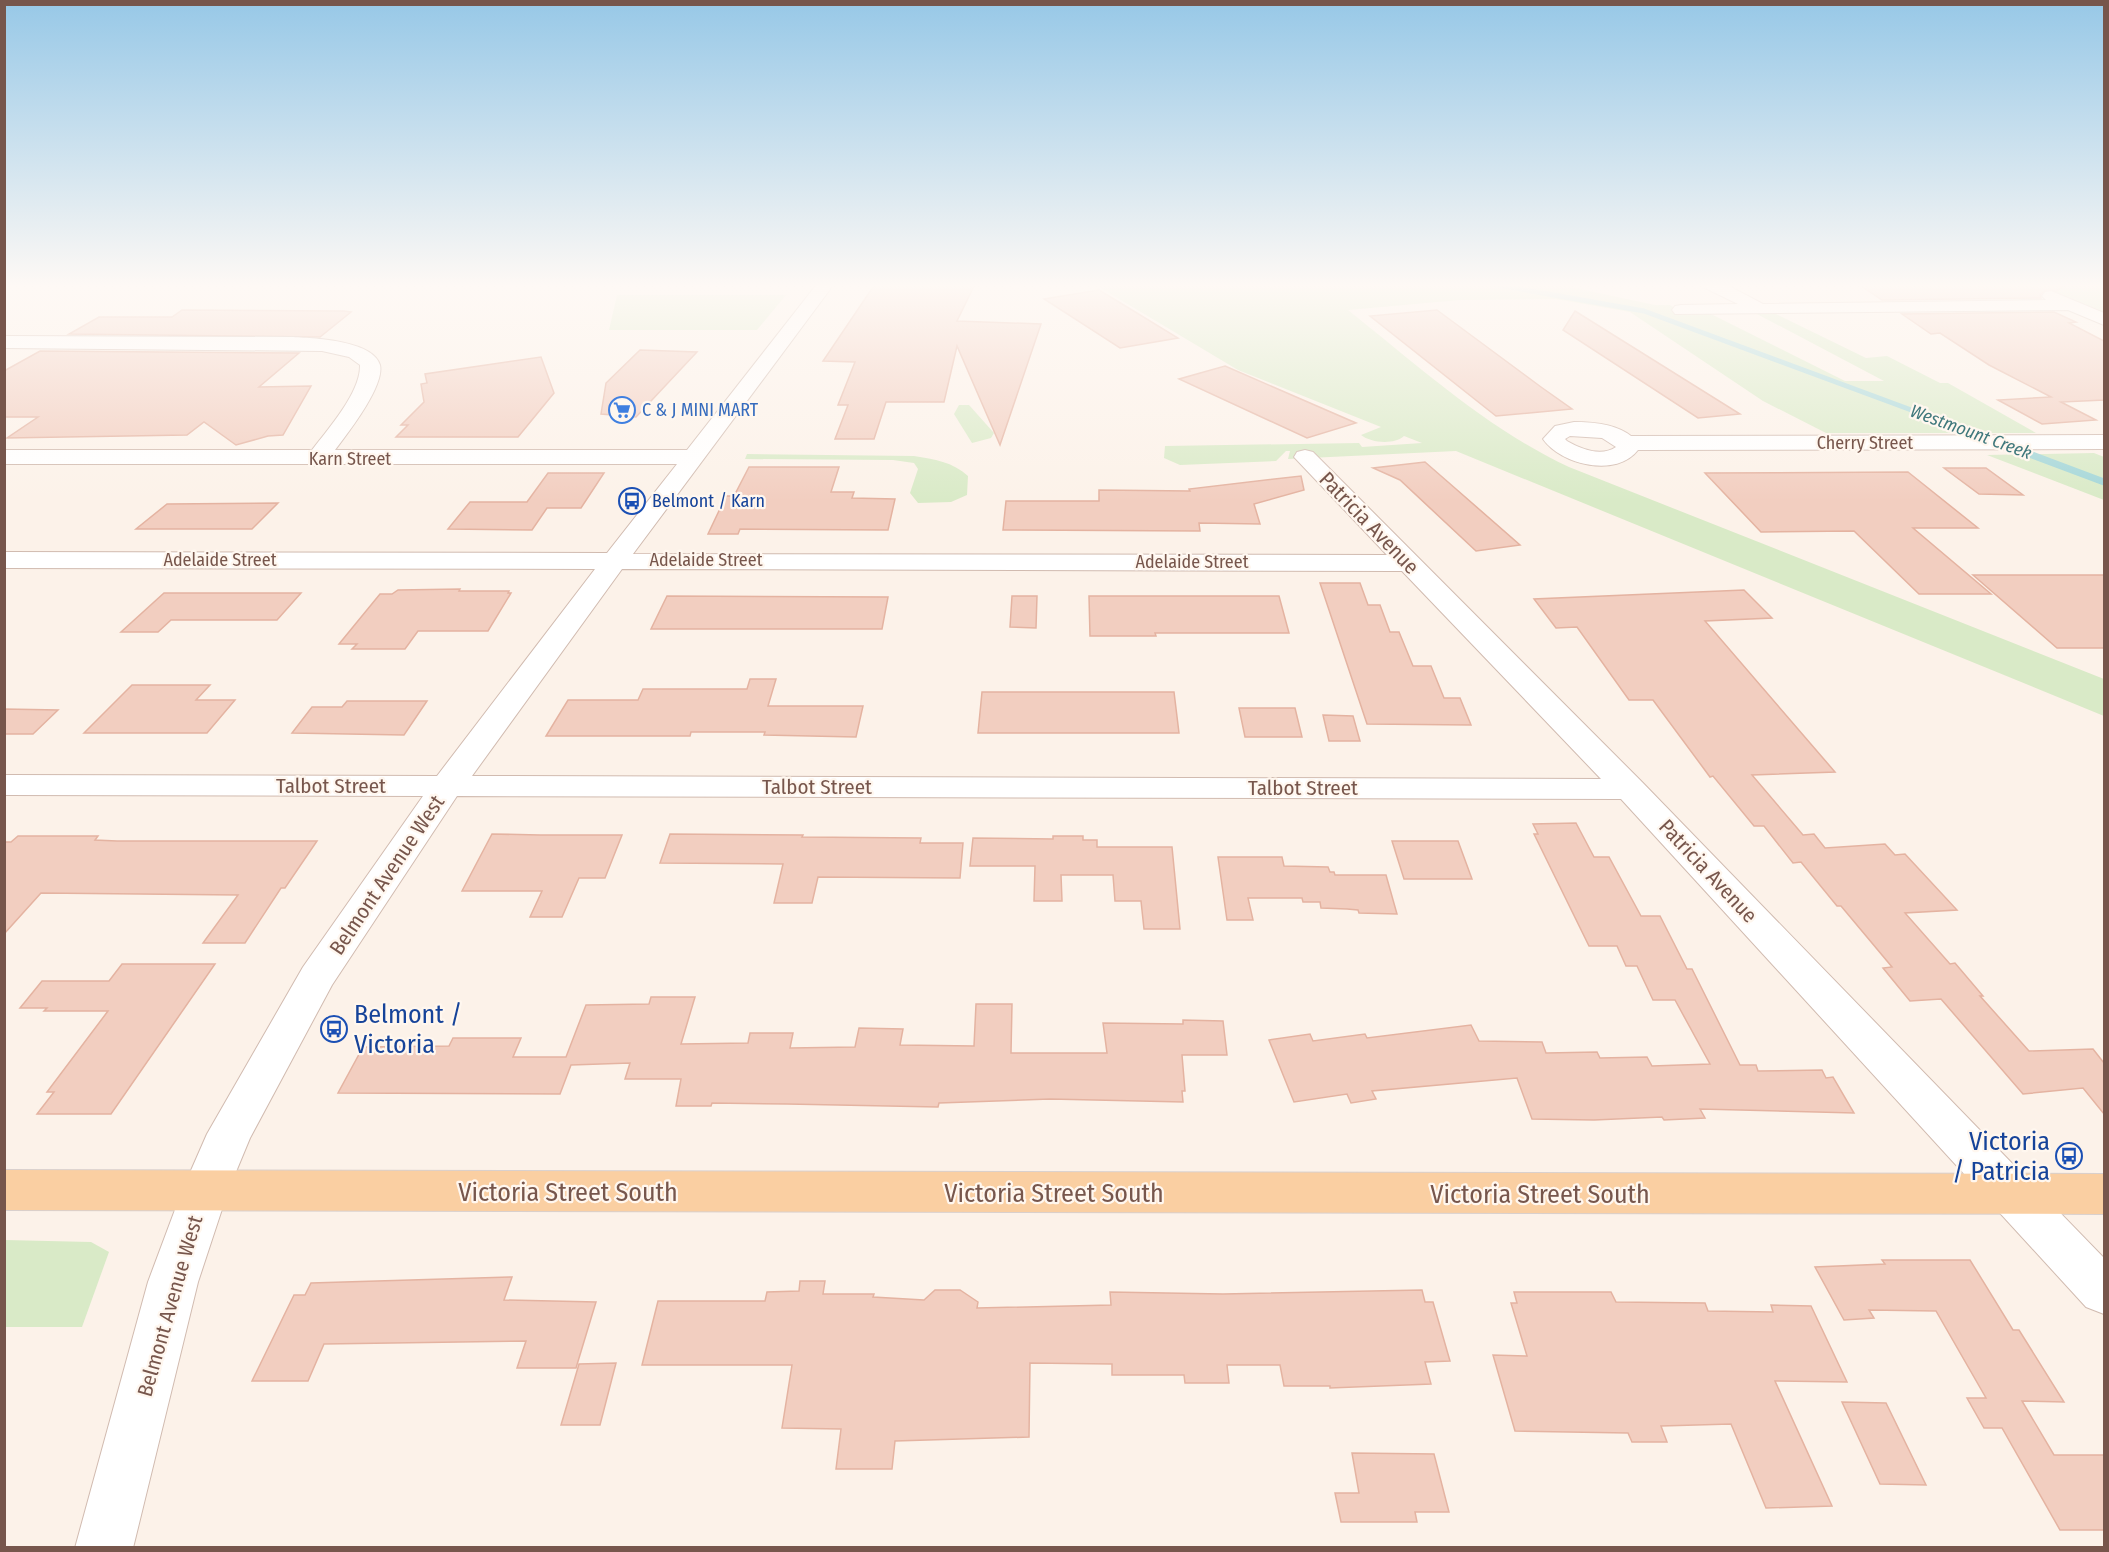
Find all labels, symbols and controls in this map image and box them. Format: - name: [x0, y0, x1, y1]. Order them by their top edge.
- supermarket icon: C & J MINI MART: [607, 395, 637, 425]
- place label: C & J MINI MART: [642, 399, 759, 421]
- water label: Westmount Creek: [1907, 400, 2035, 464]
- street label: Cherry Street: [1817, 432, 1913, 454]
- street label: Karn Street: [309, 448, 391, 470]
- street label: Patricia Avenue: [1314, 466, 1424, 580]
- bus stop icon: Belmont / Karn: [617, 486, 647, 516]
- place label: Belmont / Karn: [652, 490, 765, 512]
- street label: Adelaide Street: [163, 549, 277, 571]
- street label: Adelaide Street: [649, 549, 763, 571]
- street label: Adelaide Street: [1135, 551, 1249, 573]
- street label: Talbot Street: [276, 773, 386, 799]
- street label: Talbot Street: [762, 774, 872, 800]
- street label: Talbot Street: [1248, 775, 1358, 801]
- street label: Belmont Avenue West: [324, 790, 450, 960]
- street label: Patricia Avenue: [1653, 814, 1763, 928]
- place label: Belmont / Victoria: [354, 999, 462, 1060]
- bus stop icon: Belmont / Victoria: [319, 1014, 349, 1044]
- place label: Victoria / Patricia: [1952, 1126, 2050, 1187]
- bus stop icon: Victoria / Patricia: [2054, 1141, 2084, 1171]
- street label: Victoria Street South: [458, 1177, 678, 1208]
- street label: Victoria Street South: [944, 1178, 1164, 1209]
- street label: Victoria Street South: [1430, 1179, 1650, 1210]
- street label: Belmont Avenue West: [132, 1212, 208, 1400]

